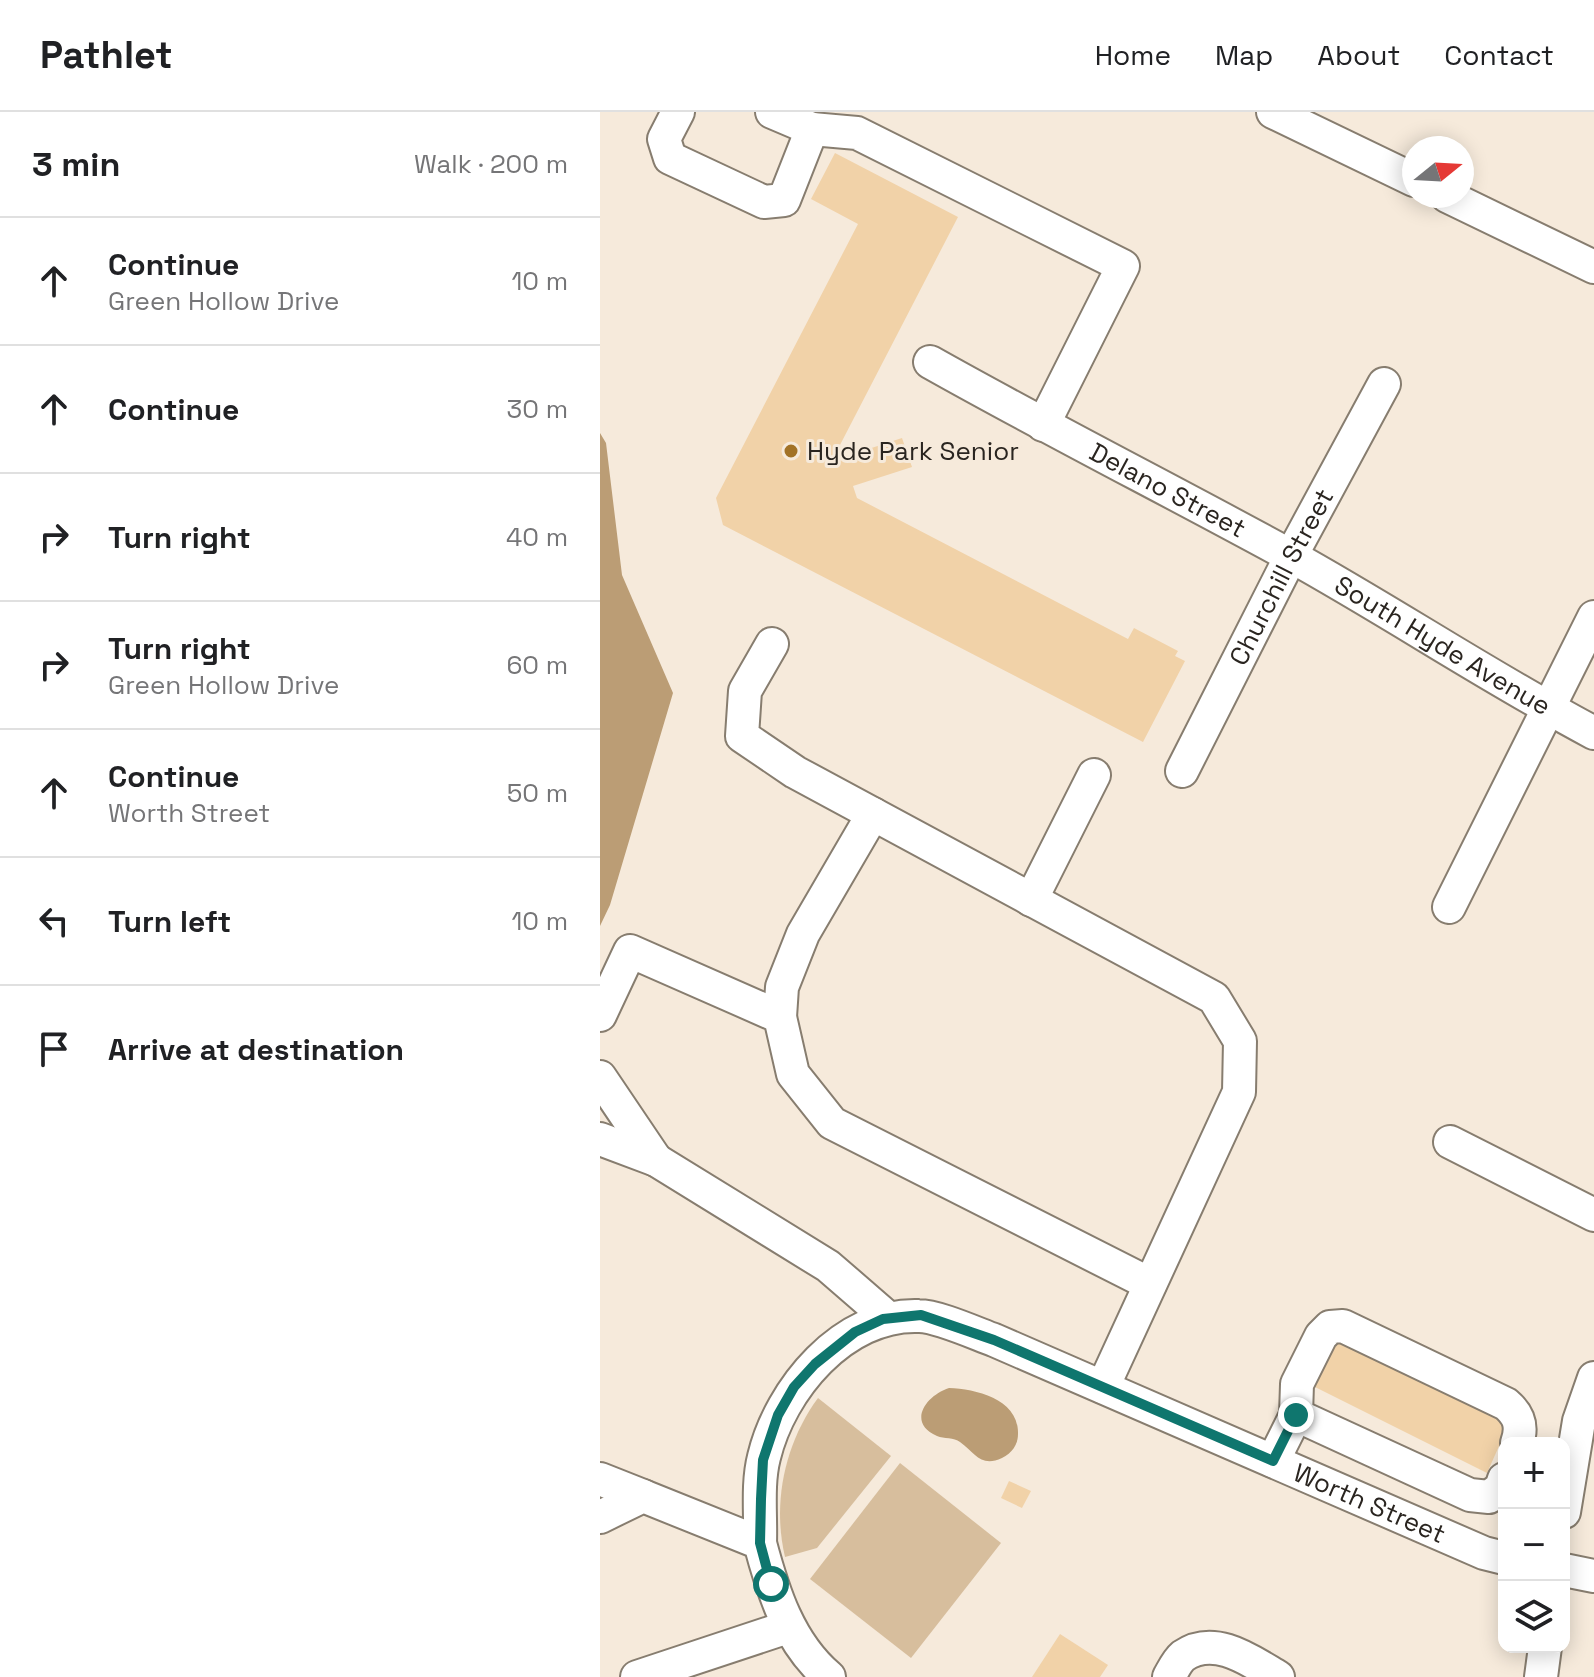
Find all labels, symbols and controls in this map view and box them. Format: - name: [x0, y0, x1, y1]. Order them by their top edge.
- text: Pathlet: [40, 31, 173, 79]
- text: Home: [1095, 37, 1171, 73]
- text: Map: [1215, 37, 1273, 73]
- text: About: [1317, 37, 1400, 73]
- text: Contact: [1444, 37, 1554, 73]
- north arrow: [1402, 136, 1474, 208]
- text: 3 min: [32, 143, 120, 186]
- text: Walk · 200 m: [414, 147, 568, 181]
- text: Continue: [108, 245, 239, 284]
- icon: ahead: [32, 259, 76, 303]
- text: 10 m: [511, 264, 568, 298]
- text: Green Hollow Drive: [108, 284, 339, 318]
- icon: ahead: [32, 387, 76, 431]
- text: Continue: [108, 390, 239, 429]
- text: 30 m: [507, 392, 568, 426]
- place label: Hyde Park Senior: [807, 434, 1019, 468]
- street label: Delano Street: [1084, 435, 1252, 545]
- marker: Hyde Park Senior: [782, 442, 800, 460]
- street label: Churchill Street: [1221, 483, 1341, 671]
- icon: right: [32, 515, 76, 559]
- text: Turn right: [108, 518, 251, 557]
- text: 40 m: [506, 520, 568, 554]
- street label: South Hyde Avenue: [1329, 568, 1557, 723]
- text: Turn right: [108, 629, 251, 668]
- icon: right: [32, 643, 76, 687]
- text: 60 m: [506, 648, 568, 682]
- text: Green Hollow Drive: [108, 668, 339, 702]
- text: Continue: [108, 757, 239, 796]
- icon: ahead: [32, 771, 76, 815]
- text: 50 m: [507, 776, 568, 810]
- text: Worth Street: [108, 796, 270, 830]
- icon: left: [32, 899, 76, 943]
- text: Turn left: [108, 902, 231, 941]
- text: 10 m: [511, 904, 568, 938]
- icon: arrive: [32, 1027, 76, 1071]
- text: Arrive at destination: [108, 1030, 404, 1069]
- route end: [1278, 1397, 1314, 1433]
- map controls: [1498, 1437, 1570, 1653]
- button: +: [1498, 1437, 1570, 1509]
- street label: Worth Street: [1288, 1455, 1451, 1551]
- button: −: [1498, 1509, 1570, 1581]
- route start: [753, 1566, 789, 1602]
- button: layers: [1498, 1581, 1570, 1653]

